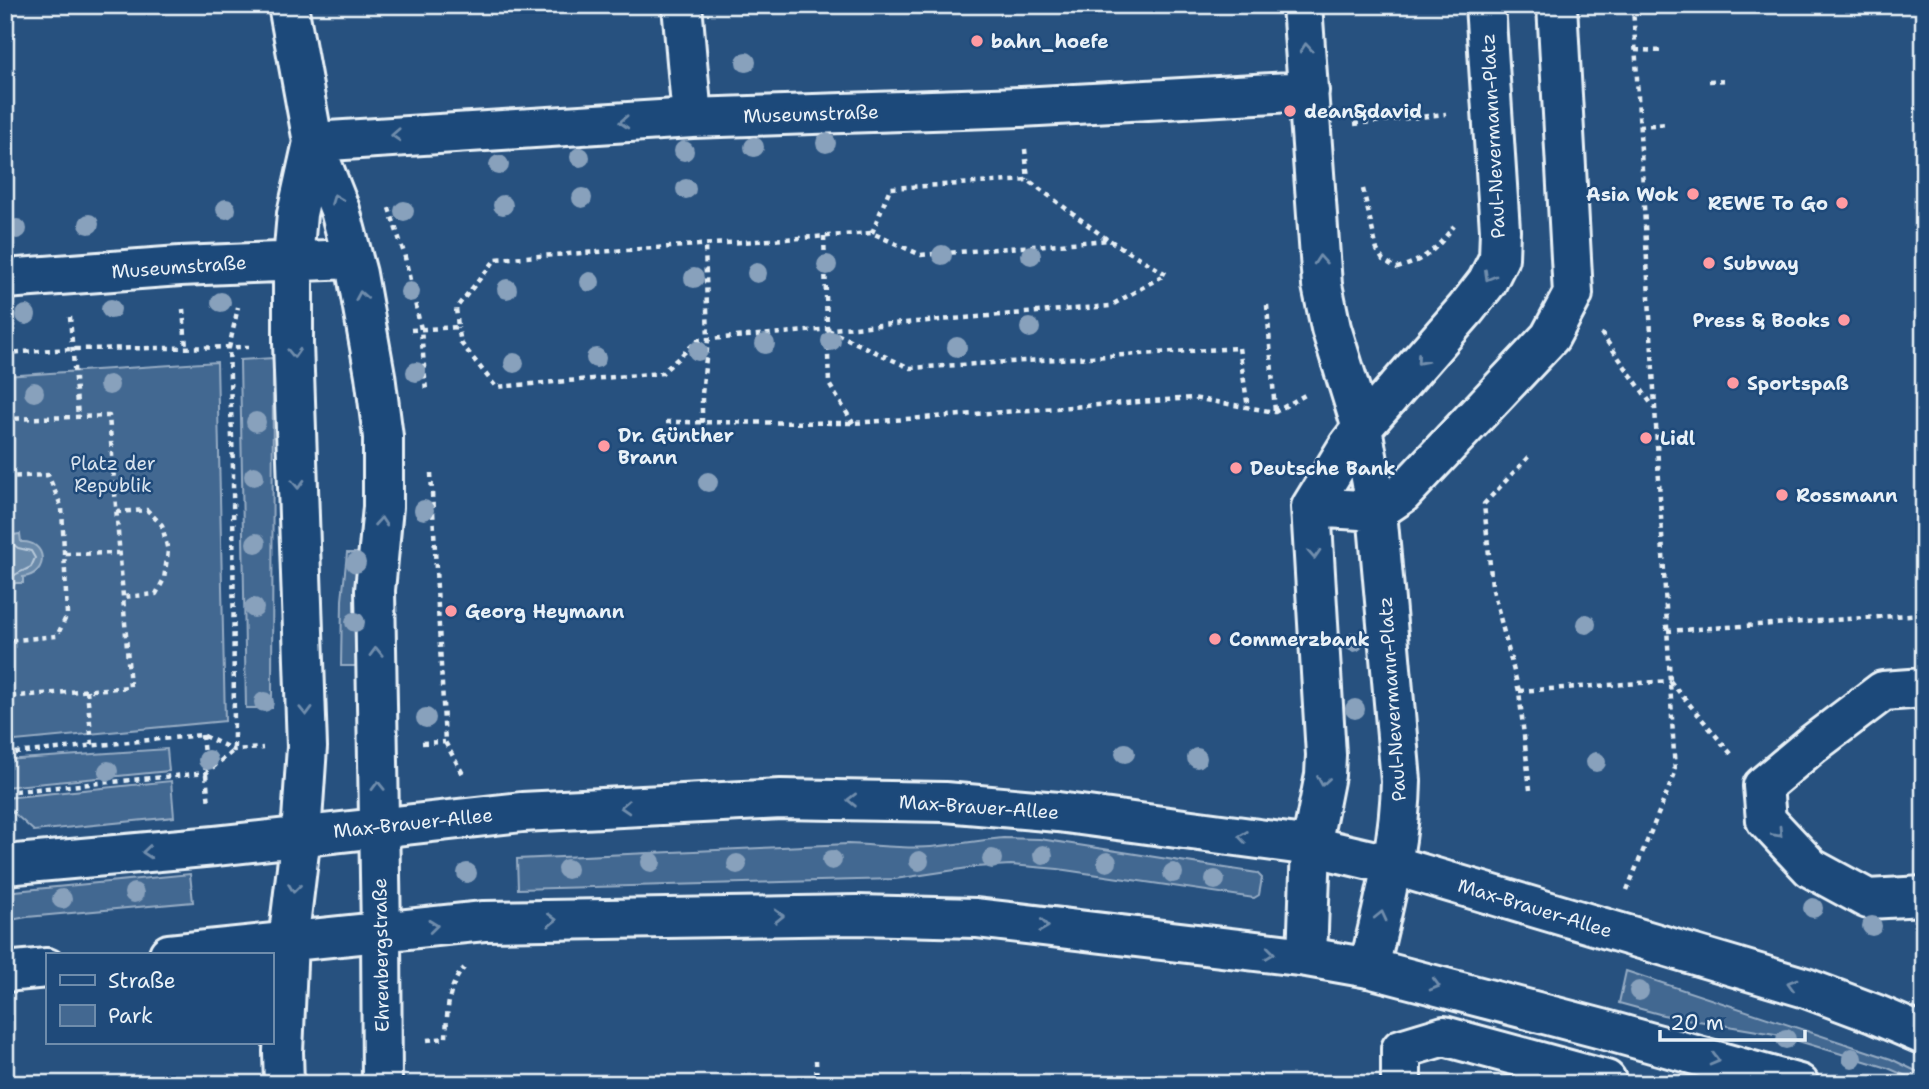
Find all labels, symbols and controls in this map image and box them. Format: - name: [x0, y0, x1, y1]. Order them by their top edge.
- place label: bahn_hoefe: [991, 29, 1109, 54]
- marker: bahn_hoefe: [969, 33, 985, 49]
- street label: Paul-Nevermann-Platz: [1475, 33, 1511, 239]
- one-way arrow: [1299, 42, 1314, 53]
- street label: Museumstraße: [743, 99, 879, 129]
- place label: dean&david: [1304, 99, 1422, 124]
- marker: dean&david: [1282, 103, 1298, 119]
- one-way arrow: [618, 114, 629, 129]
- one-way arrow: [391, 128, 402, 143]
- place label: Asia Wok: [1586, 182, 1679, 207]
- marker: Asia Wok: [1685, 186, 1701, 202]
- place label: REWE To Go: [1708, 191, 1828, 216]
- one-way arrow: [330, 194, 344, 206]
- marker: REWE To Go: [1834, 195, 1850, 211]
- street label: Museumstraße: [111, 250, 247, 284]
- place label: Subway: [1723, 251, 1799, 276]
- one-way arrow: [1313, 255, 1328, 266]
- marker: Subway: [1701, 255, 1717, 271]
- one-way arrow: [1484, 268, 1497, 281]
- one-way arrow: [354, 290, 369, 302]
- place label: Press & Books: [1692, 308, 1830, 333]
- marker: Press & Books: [1836, 312, 1852, 328]
- one-way arrow: [286, 348, 301, 359]
- one-way arrow: [1417, 352, 1429, 365]
- place label: Sportspaß: [1747, 371, 1849, 396]
- marker: Sportspaß: [1725, 375, 1741, 391]
- place label: Dr. Günther Brann: [618, 423, 734, 470]
- place label: Lidl: [1660, 426, 1696, 451]
- marker: Lidl: [1638, 430, 1654, 446]
- marker: Dr. Günther Brann: [596, 438, 612, 454]
- park label: Platz der Republik: [70, 451, 156, 498]
- place label: Deutsche Bank: [1250, 456, 1396, 481]
- marker: Deutsche Bank: [1228, 460, 1244, 476]
- one-way arrow: [291, 479, 306, 490]
- place label: Rossmann: [1796, 483, 1898, 508]
- marker: Rossmann: [1774, 487, 1790, 503]
- one-way arrow: [373, 516, 388, 527]
- one-way arrow: [1306, 549, 1321, 560]
- street label: Paul-Nevermann-Platz: [1372, 596, 1412, 802]
- place label: Georg Heymann: [465, 599, 625, 624]
- marker: Georg Heymann: [443, 603, 459, 619]
- place label: Commerzbank: [1229, 627, 1370, 652]
- marker: Commerzbank: [1207, 631, 1223, 647]
- one-way arrow: [368, 646, 384, 656]
- one-way arrow: [299, 706, 314, 717]
- one-way arrow: [1316, 775, 1331, 787]
- one-way arrow: [370, 780, 386, 790]
- street label: Max-Brauer-Allee: [898, 789, 1060, 825]
- one-way arrow: [847, 792, 857, 808]
- one-way arrow: [619, 799, 630, 814]
- street label: Max-Brauer-Allee: [332, 802, 494, 844]
- one-way arrow: [1770, 825, 1783, 838]
- one-way arrow: [1237, 829, 1249, 844]
- one-way arrow: [141, 844, 152, 859]
- street label: Max-Brauer-Allee: [1455, 873, 1615, 943]
- street label: Ehrenbergstraße: [367, 878, 395, 1032]
- one-way arrow: [287, 883, 302, 894]
- one-way arrow: [775, 908, 785, 924]
- one-way arrow: [1372, 910, 1387, 922]
- one-way arrow: [547, 912, 558, 927]
- one-way arrow: [1038, 918, 1050, 933]
- one-way arrow: [427, 919, 438, 934]
- one-way arrow: [1264, 945, 1276, 960]
- legend: [46, 953, 273, 1044]
- text: Straße: [108, 967, 176, 995]
- one-way arrow: [1429, 977, 1441, 991]
- one-way arrow: [1786, 978, 1798, 993]
- scale bar: [1660, 998, 1805, 1042]
- text: Park: [108, 1002, 153, 1030]
- text: 20 m: [1670, 1009, 1724, 1037]
- one-way arrow: [1709, 1051, 1721, 1066]

